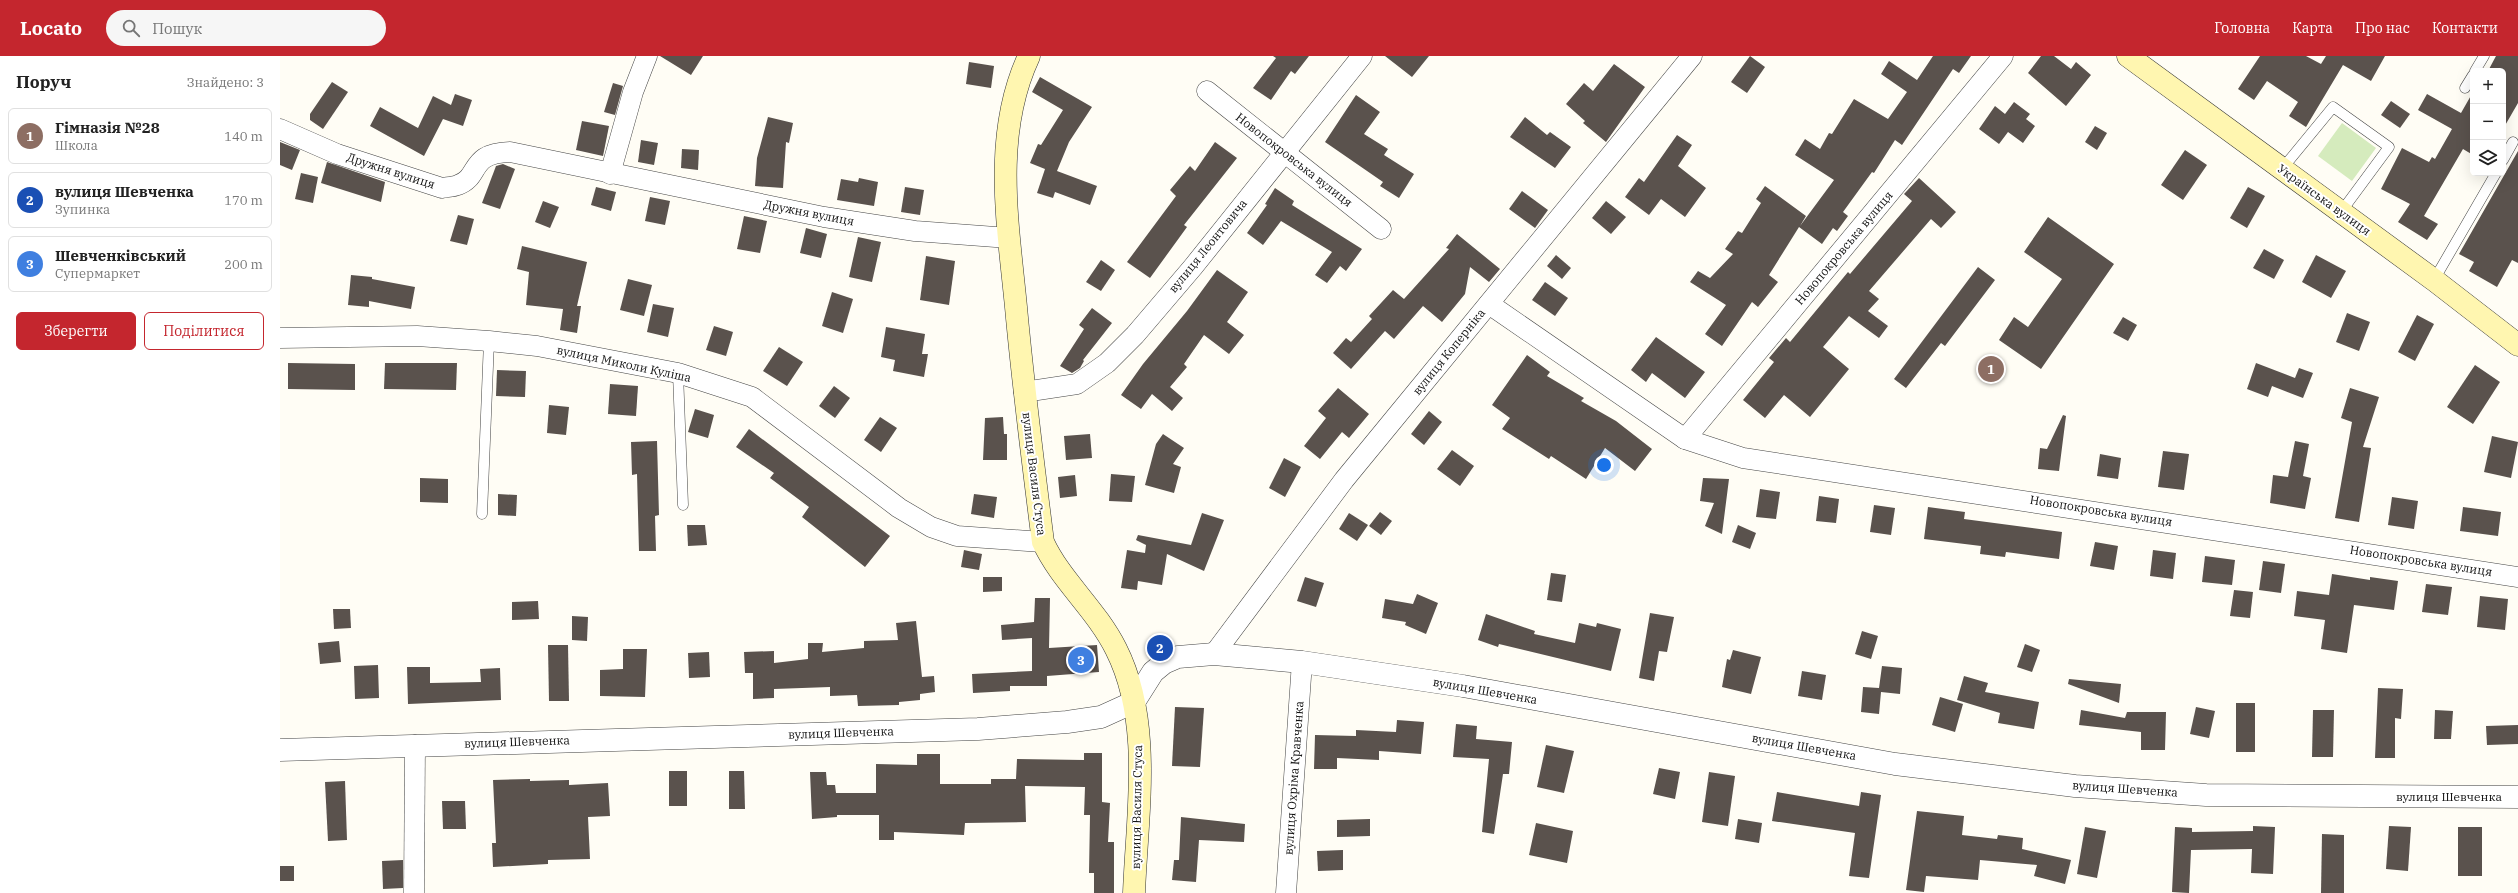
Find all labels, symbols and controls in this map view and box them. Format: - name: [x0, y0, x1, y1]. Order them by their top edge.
- search box: [106, 10, 386, 46]
- text: Locato: [20, 16, 82, 40]
- icon: search: [120, 17, 142, 39]
- text: Пошук: [152, 19, 202, 38]
- text: Головна: [2214, 19, 2270, 37]
- text: Карта: [2292, 19, 2333, 37]
- text: Про нас: [2355, 19, 2410, 37]
- text: Контакти: [2432, 19, 2498, 37]
- map controls: [2470, 68, 2506, 176]
- button: +: [2470, 68, 2506, 104]
- text: Поруч: [16, 71, 71, 93]
- text: Знайдено: 3: [187, 74, 264, 91]
- button: −: [2470, 104, 2506, 140]
- street label: Новопокровська вулиця: [1233, 109, 1356, 210]
- text: Гімназія №28: [55, 118, 160, 137]
- text: 1: [26, 128, 34, 145]
- text: 140 m: [224, 128, 263, 145]
- text: Школа: [55, 137, 98, 154]
- button: layers: [2470, 140, 2506, 176]
- street label: Дружня вулиця: [345, 149, 437, 192]
- street label: Українська вулиця: [2275, 161, 2374, 238]
- text: вулиця Шевченка: [55, 182, 194, 201]
- street label: Новопокровська вулиця: [1792, 188, 1896, 308]
- text: 2: [26, 192, 34, 209]
- text: 170 m: [224, 192, 263, 209]
- street label: вулиця Леонтовича: [1165, 195, 1250, 296]
- street label: Дружня вулиця: [763, 196, 856, 229]
- text: Зупинка: [55, 201, 110, 218]
- text: Шевченківський: [55, 246, 186, 265]
- text: 3: [26, 256, 34, 273]
- text: 200 m: [224, 256, 263, 273]
- text: Супермаркет: [55, 265, 140, 282]
- street label: вулиця Коперніка: [1409, 305, 1488, 398]
- button: Зберегти: [16, 312, 136, 350]
- button: Поділитися: [144, 312, 264, 350]
- street label: вулиця Миколи Куліша: [555, 342, 693, 385]
- pin: 1: [1978, 354, 2004, 384]
- street label: вулиця Василя Стуса: [1019, 411, 1050, 537]
- your location: [1594, 455, 1614, 475]
- street label: Новопокровська вулиця: [2029, 492, 2173, 529]
- street label: Новопокровська вулиця: [2349, 542, 2493, 579]
- pin: 2: [1147, 633, 1173, 663]
- pin: 3: [1068, 645, 1094, 675]
- street label: вулиця Шевченка: [1432, 674, 1539, 707]
- street label: вулиця Охріма Кравченка: [1281, 700, 1306, 855]
- street label: вулиця Шевченка: [788, 723, 895, 742]
- street label: вулиця Шевченка: [1751, 730, 1858, 763]
- street label: вулиця Шевченка: [464, 732, 571, 751]
- street label: вулиця Василя Стуса: [1128, 744, 1145, 869]
- street label: вулиця Шевченка: [2072, 777, 2179, 800]
- street label: вулиця Шевченка: [2396, 789, 2502, 804]

